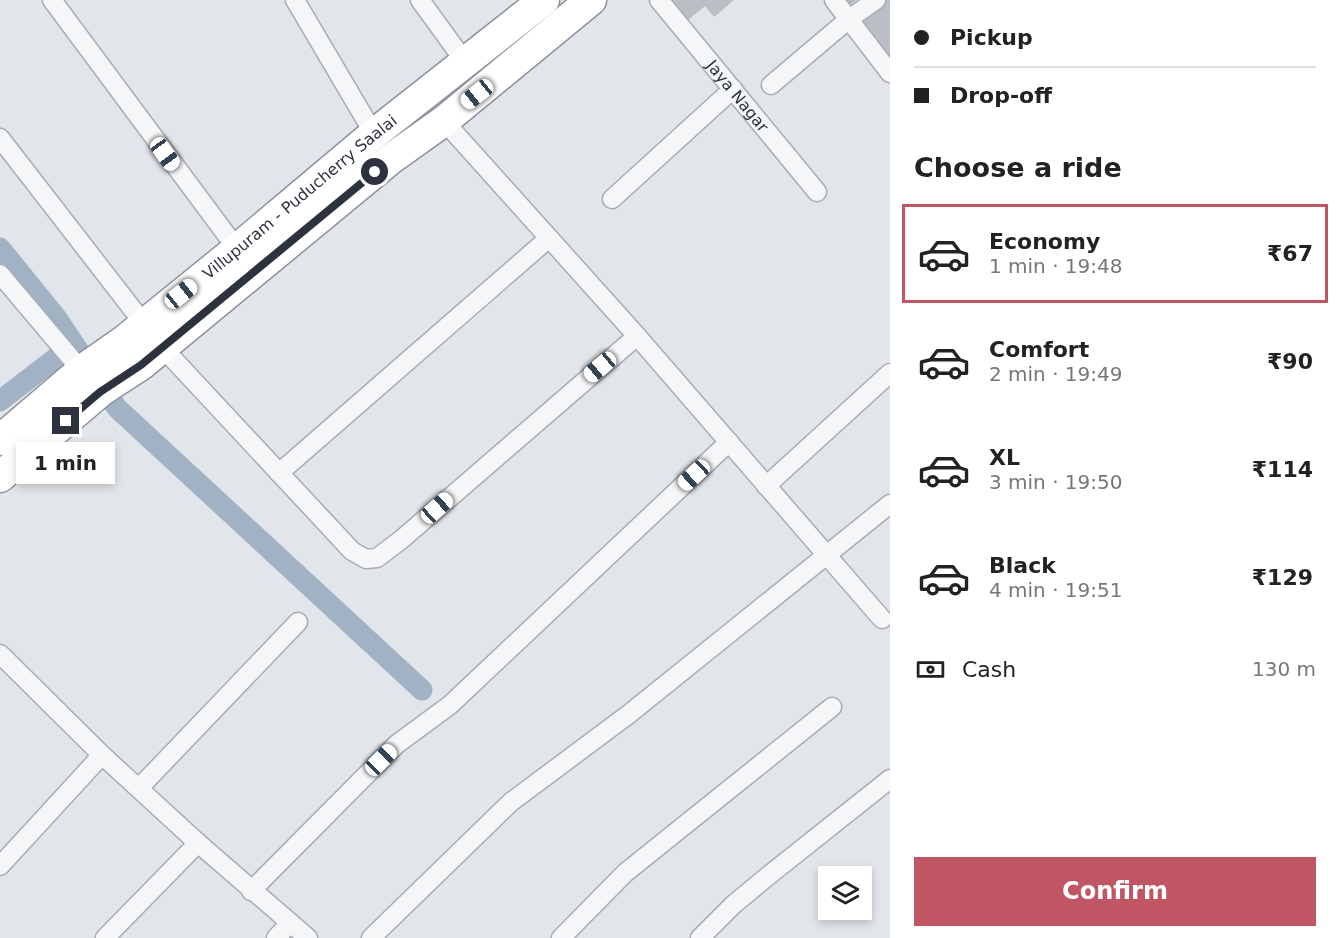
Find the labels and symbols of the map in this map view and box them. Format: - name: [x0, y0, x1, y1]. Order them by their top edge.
- street label: Jaya Nagar: [702, 56, 773, 136]
- car: [457, 76, 497, 112]
- street label: Villupuram - Puducherry Saalai: [199, 111, 401, 283]
- car: [147, 134, 183, 174]
- route start: [361, 158, 388, 185]
- car: [161, 276, 201, 312]
- car: [580, 349, 620, 385]
- route end: [52, 407, 79, 434]
- callout: 1 min: [16, 442, 116, 484]
- car: [675, 456, 713, 494]
- car: [418, 489, 456, 527]
- car: [362, 741, 400, 779]

